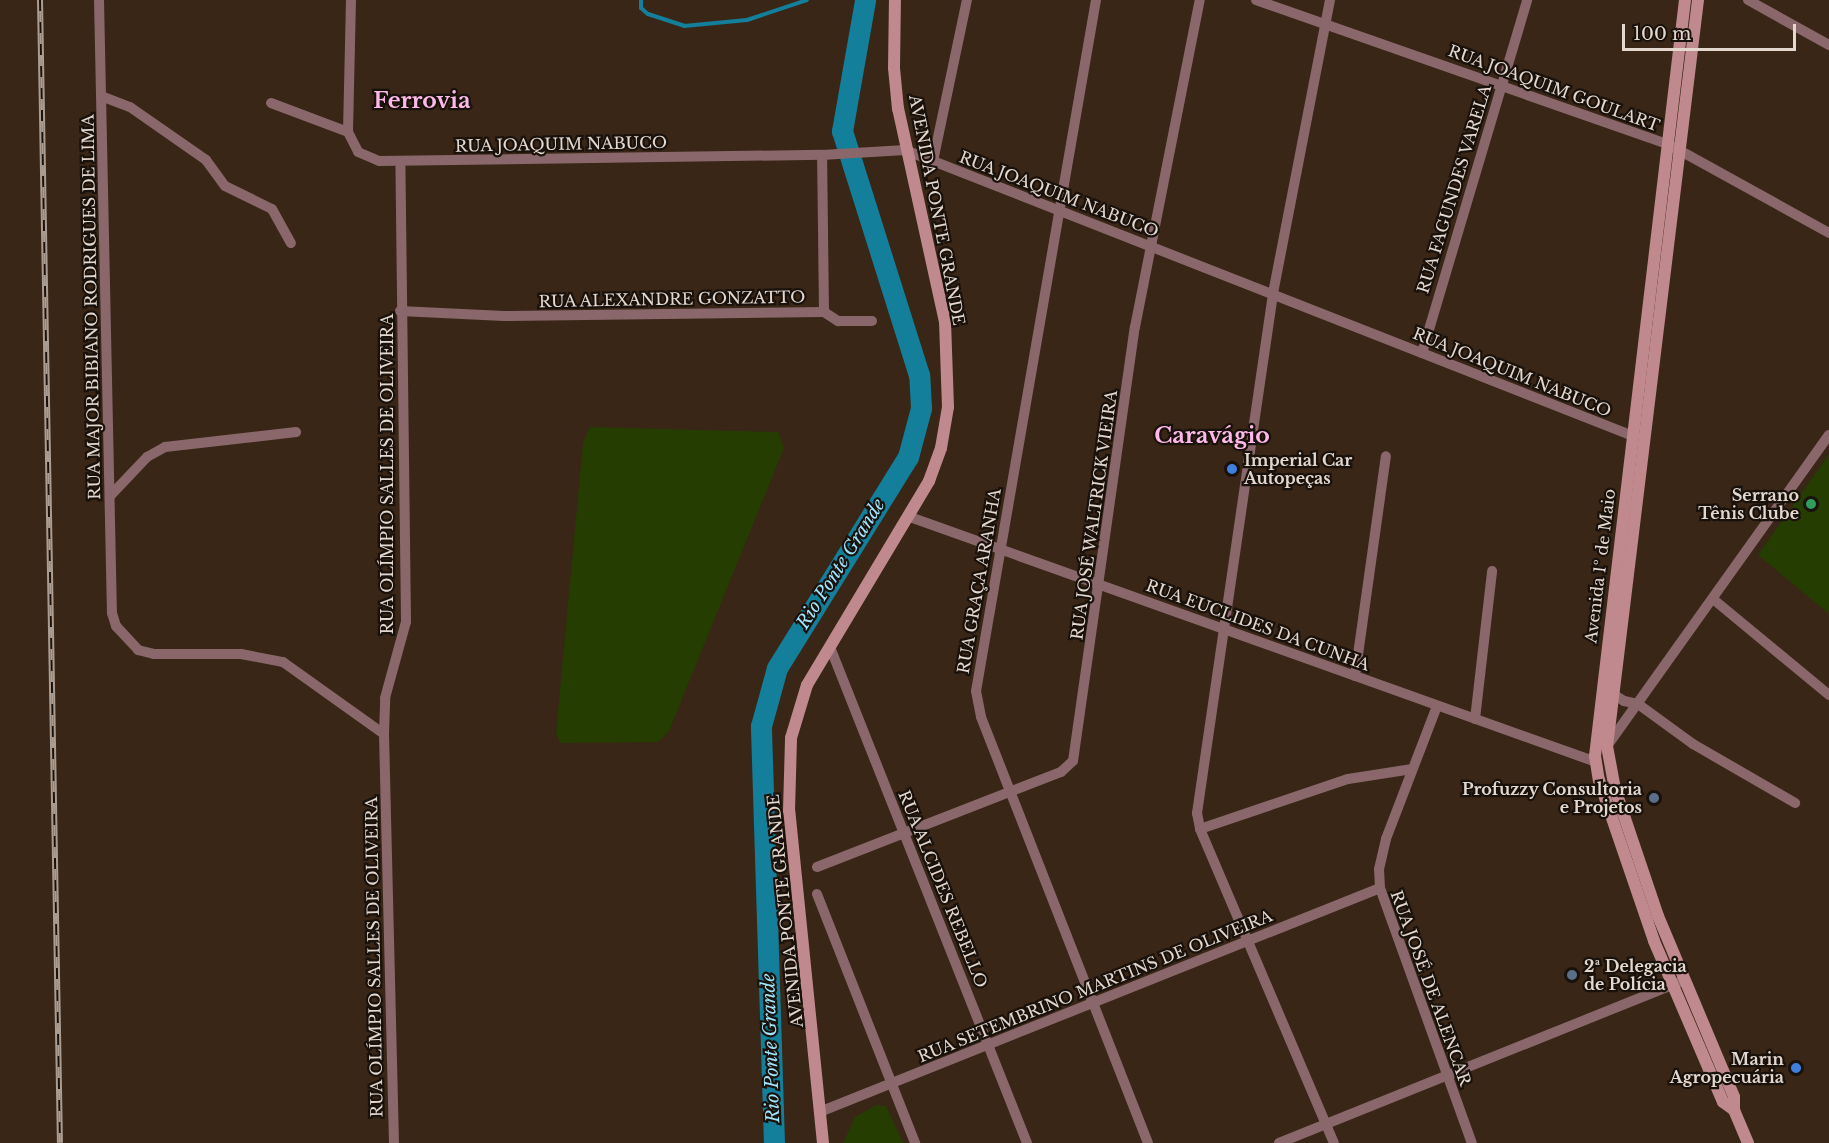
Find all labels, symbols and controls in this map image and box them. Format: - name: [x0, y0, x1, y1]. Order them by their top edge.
- scale bar: [1625, 12, 1799, 50]
- text: 100 m: [1633, 23, 1691, 45]
- street label: RUA JOAQUIM GOULART: [1445, 41, 1663, 135]
- street label: RUA FAGUNDES VARELA: [1413, 82, 1495, 296]
- district label: Ferrovia: [373, 88, 471, 114]
- street label: AVENIDA PONTE GRANDE: [905, 93, 969, 327]
- street label: RUA MAJOR BIBIANO RODRIGUES DE LIMA: [78, 113, 104, 501]
- street label: RUA JOAQUIM NABUCO: [454, 133, 668, 155]
- street label: RUA JOAQUIM NABUCO: [956, 147, 1162, 241]
- street label: RUA ALEXANDRE GONZATTO: [538, 287, 806, 311]
- street label: RUA OLÍMPIO SALLES DE OLIVEIRA: [377, 313, 397, 635]
- street label: RUA JOAQUIM NABUCO: [1410, 323, 1614, 421]
- street label: RUA JOSÉ WALTRICK VIEIRA: [1067, 388, 1121, 642]
- district label: Caravágio: [1154, 423, 1270, 449]
- place label: Imperial Car Autopeças: [1244, 450, 1352, 488]
- marker: Imperial Car Autopeças: [1225, 462, 1239, 476]
- place label: Serrano Tênis Clube: [1698, 485, 1799, 523]
- street label: RUA GRAÇA ARANHA: [953, 486, 1005, 676]
- street label: Avenida 1º de Maio: [1581, 488, 1619, 644]
- water label: Rio Ponte Grande: [792, 495, 890, 633]
- marker: Serrano Tênis Clube: [1804, 497, 1818, 511]
- street label: RUA EUCLIDES DA CUNHA: [1143, 575, 1373, 675]
- place label: Profuzzy Consultoria e Projetos: [1461, 779, 1642, 817]
- street label: RUA ALCIDES REBELLO: [894, 787, 992, 991]
- marker: Profuzzy Consultoria e Projetos: [1647, 791, 1661, 805]
- street label: AVENIDA PONTE GRANDE: [763, 793, 807, 1029]
- street label: RUA OLÍMPIO SALLES DE OLIVEIRA: [362, 796, 386, 1118]
- street label: RUA JOSÉ DE ALENCAR: [1386, 887, 1476, 1089]
- street label: RUA SETEMBRINO MARTINS DE OLIVEIRA: [915, 906, 1275, 1066]
- place label: 2ª Delegacia de Polícia: [1584, 956, 1687, 994]
- marker: 2ª Delegacia de Polícia: [1565, 968, 1579, 982]
- water label: Rio Ponte Grande: [758, 973, 784, 1123]
- place label: Marin Agropecuária: [1670, 1049, 1784, 1087]
- marker: Marin Agropecuária: [1789, 1061, 1803, 1075]

